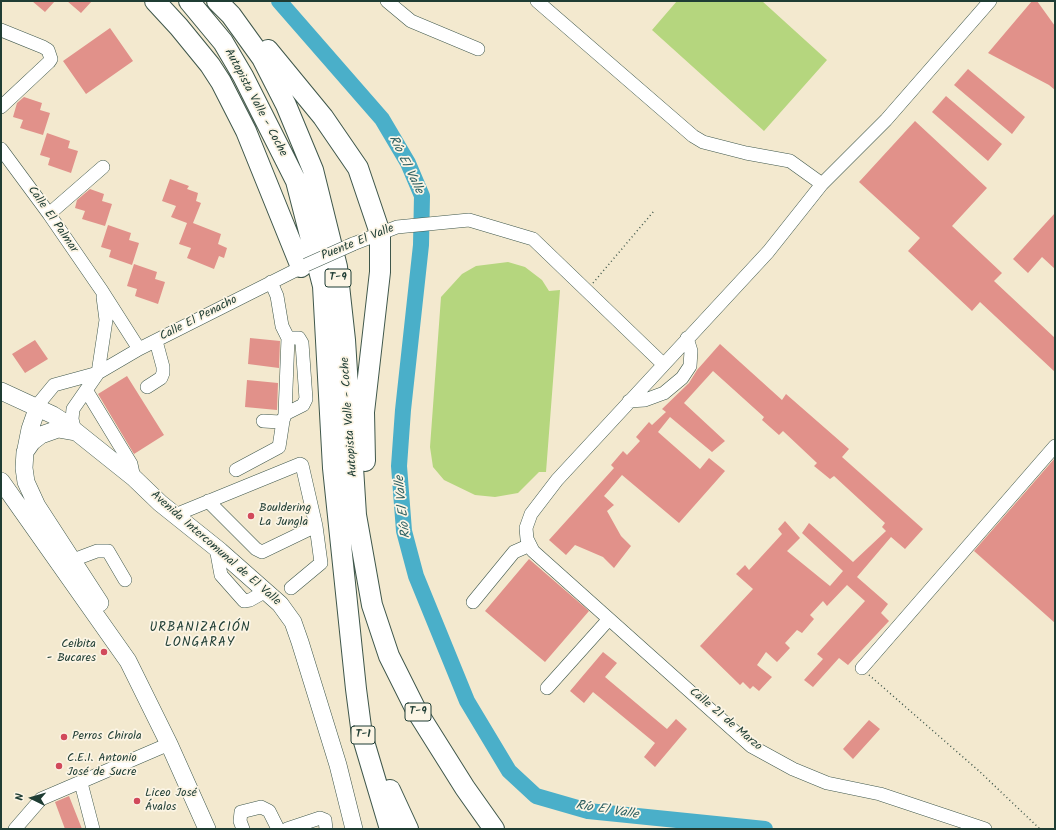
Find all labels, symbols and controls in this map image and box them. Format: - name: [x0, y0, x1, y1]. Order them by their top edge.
- street label: Autopista Valle - Coche: [220, 47, 290, 159]
- water label: Río El Valle: [384, 133, 426, 197]
- street label: Calle El Palmar: [24, 184, 80, 256]
- street label: Puente El Valle: [320, 222, 396, 264]
- road number: T-9: [325, 269, 351, 287]
- street label: Calle El Penacho: [158, 293, 240, 345]
- street label: Autopista Valle - Coche: [339, 357, 361, 477]
- water label: Río El Valle: [393, 475, 415, 539]
- street label: Avenida Intercomunal de El Valle: [147, 489, 283, 609]
- place label: Bouldering La Jungla: [259, 502, 311, 530]
- marker: Bouldering La Jungla: [246, 511, 256, 521]
- district label: URBANIZACIÓN LONGARAY: [150, 621, 250, 652]
- place label: Ceibita - Bucares: [47, 638, 96, 666]
- marker: Ceibita - Bucares: [99, 647, 109, 657]
- street label: Calle 21 de Marzo: [686, 685, 764, 755]
- road number: T-9: [405, 703, 431, 721]
- road number: T-1: [351, 726, 375, 744]
- place label: Perros Chirola: [72, 730, 142, 744]
- marker: Perros Chirola: [59, 732, 69, 742]
- place label: C.E.I. Antonio José de Sucre: [67, 752, 137, 780]
- marker: C.E.I. Antonio José de Sucre: [54, 761, 64, 771]
- north arrow: [12, 778, 52, 818]
- place label: Liceo José Ávalos: [145, 787, 197, 815]
- text: N: [11, 793, 29, 801]
- marker: Liceo José Ávalos: [132, 796, 142, 806]
- water label: Río El Valle: [575, 798, 639, 824]

